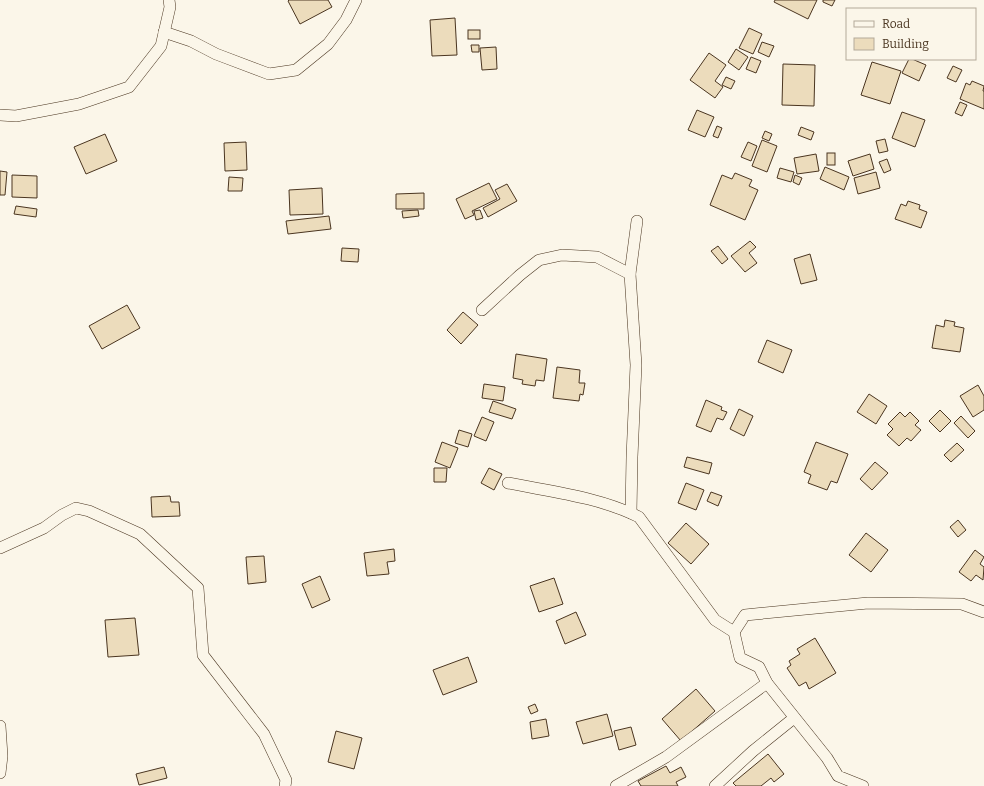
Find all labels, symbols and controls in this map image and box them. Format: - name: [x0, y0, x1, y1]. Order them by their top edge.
- legend: [846, 8, 976, 60]
- text: Road: [882, 17, 910, 31]
- text: Building: [882, 37, 929, 51]

